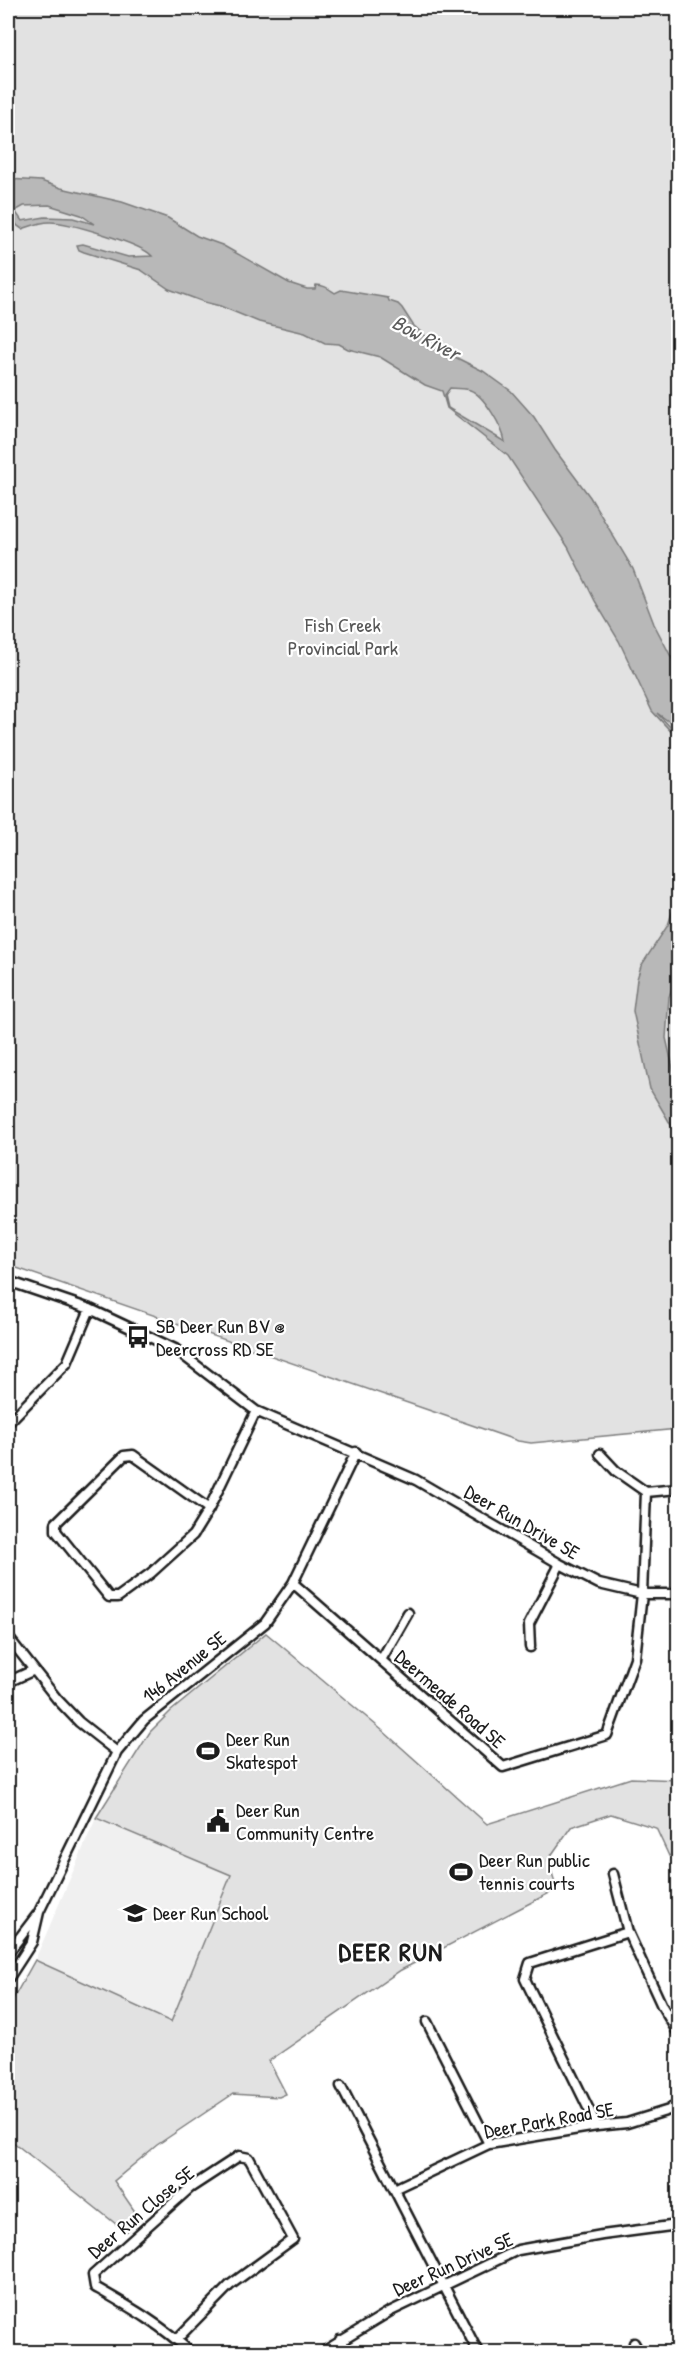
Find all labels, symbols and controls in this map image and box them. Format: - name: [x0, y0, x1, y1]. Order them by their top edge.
- water label: Bow River: [387, 308, 468, 369]
- park label: Fish Creek Provincial Park: [288, 611, 398, 661]
- place label: SB Deer Run BV @ Deercross RD SE: [156, 1312, 285, 1362]
- bus stop icon: SB Deer Run BV @ Deercross RD SE: [125, 1324, 151, 1350]
- street label: Deer Run Drive SE: [460, 1478, 585, 1566]
- street label: 146 Avenue SE: [136, 1624, 231, 1709]
- street label: Deermeade Road SE: [389, 1643, 511, 1754]
- place label: Deer Run Skatespot: [226, 1725, 298, 1775]
- sports icon: Deer Run Skatespot: [195, 1738, 221, 1764]
- place label: Deer Run Community Centre: [236, 1796, 374, 1846]
- public building icon: Deer Run Community Centre: [205, 1808, 231, 1834]
- place label: Deer Run public tennis courts: [479, 1846, 590, 1896]
- sports icon: Deer Run public tennis courts: [448, 1859, 474, 1885]
- place label: Deer Run School: [153, 1899, 269, 1926]
- school or university icon: Deer Run School: [122, 1900, 148, 1926]
- district label: DEER RUN: [338, 1934, 444, 1969]
- street label: Deer Park Road SE: [482, 2095, 616, 2144]
- street label: Deer Run Close SE: [82, 2159, 200, 2264]
- street label: Deer Run Drive SE: [389, 2225, 517, 2302]

